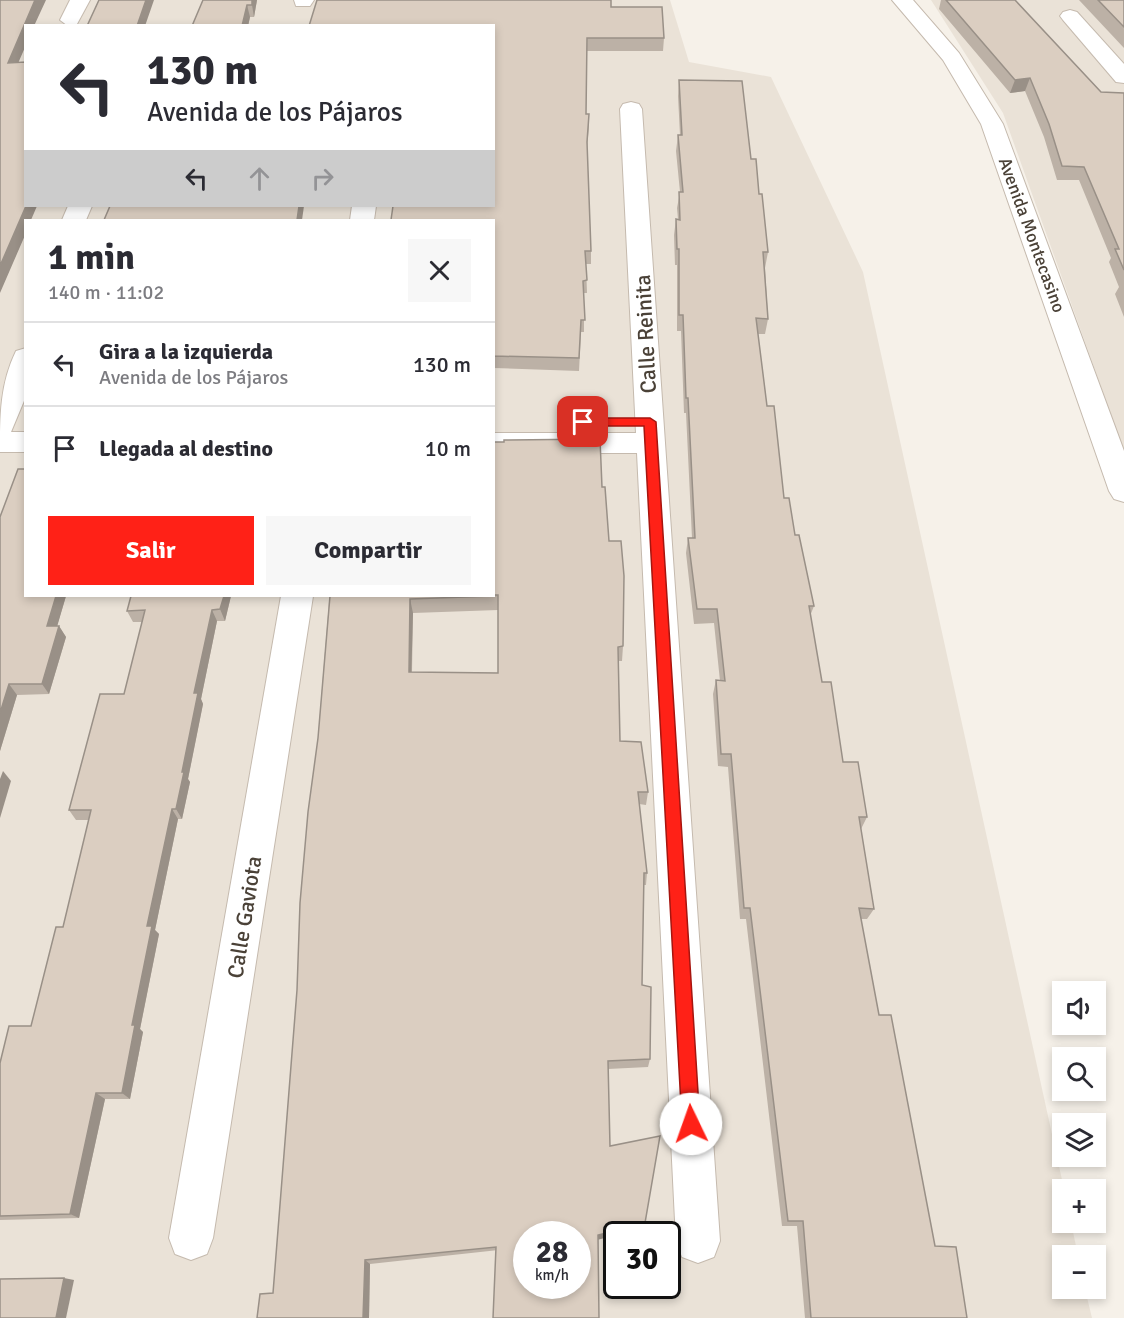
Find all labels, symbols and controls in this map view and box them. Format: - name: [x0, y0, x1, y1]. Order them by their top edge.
- text: 130 m: [147, 45, 258, 96]
- icon: left: [48, 48, 126, 126]
- text: Avenida de los Pájaros: [147, 96, 403, 129]
- street label: Avenida Montecasino: [994, 154, 1070, 316]
- icon: left: [180, 162, 213, 195]
- icon: ahead: [243, 162, 276, 195]
- icon: right: [306, 162, 339, 195]
- text: 1 min: [48, 235, 135, 280]
- button: close: [408, 239, 471, 302]
- street label: Calle Reinita: [629, 274, 662, 394]
- text: 140 m · 11:02: [48, 280, 164, 305]
- text: Gira a la izquierda: [99, 338, 273, 365]
- icon: left: [48, 348, 81, 381]
- text: 130 m: [413, 351, 471, 378]
- text: Avenida de los Pájaros: [99, 365, 288, 390]
- pin: [557, 396, 608, 447]
- icon: arrive: [566, 405, 599, 438]
- icon: arrive: [48, 432, 81, 465]
- text: Llegada al destino: [99, 435, 273, 462]
- text: 10 m: [425, 435, 471, 462]
- button: Salir: [48, 516, 254, 585]
- button: Compartir: [266, 516, 471, 585]
- street label: Calle Gaviota: [222, 854, 267, 980]
- map controls: [1052, 981, 1106, 1299]
- button: sound: [1052, 981, 1106, 1035]
- button: search: [1052, 1047, 1106, 1101]
- position arrow: [659, 1092, 723, 1156]
- button: layers: [1052, 1113, 1106, 1167]
- button: +: [1052, 1179, 1106, 1233]
- speed limit sign: 30: [603, 1221, 681, 1299]
- text: 28: [536, 1234, 568, 1271]
- button: −: [1052, 1245, 1106, 1299]
- text: km/h: [535, 1266, 569, 1284]

